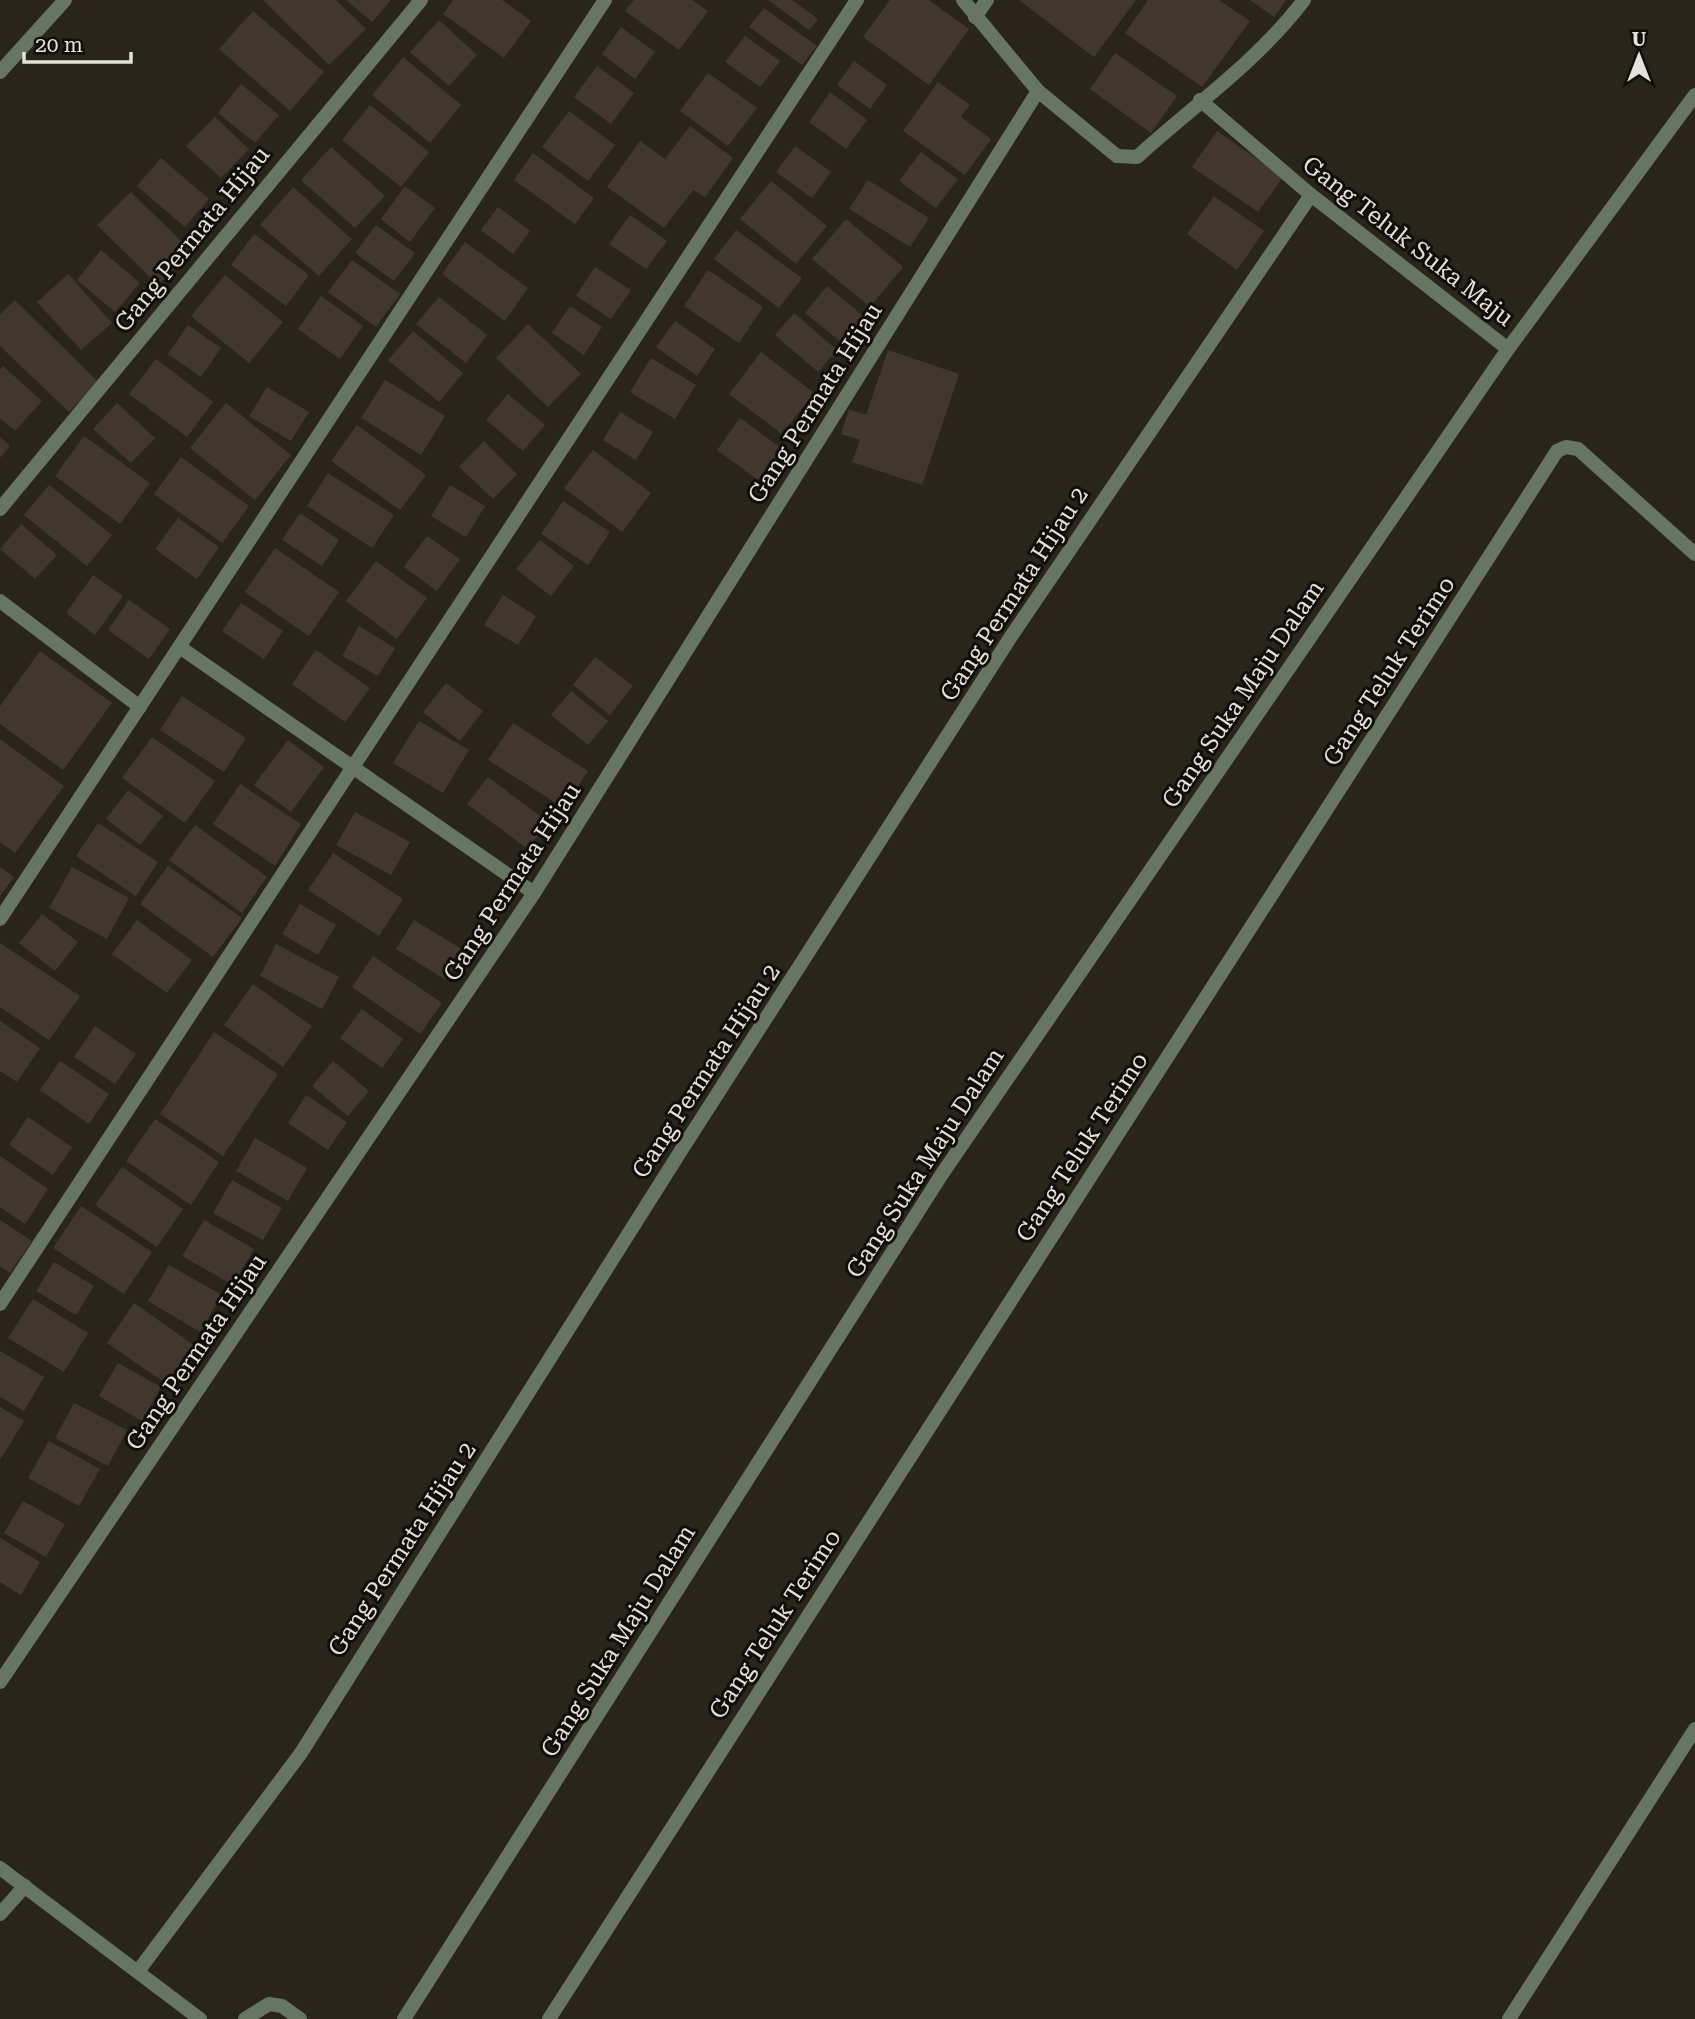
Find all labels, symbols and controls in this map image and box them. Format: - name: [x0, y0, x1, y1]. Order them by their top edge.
- scale bar: [24, 21, 131, 65]
- north arrow: [1604, 21, 1674, 91]
- text: U: [1632, 28, 1647, 51]
- text: 20 m: [35, 33, 83, 57]
- street label: Gang Permata Hijau: [109, 141, 275, 337]
- street label: Gang Teluk Suka Maju: [1297, 150, 1519, 332]
- street label: Gang Permata Hijau: [742, 298, 888, 508]
- street label: Gang Permata Hijau 2: [934, 482, 1094, 706]
- street label: Gang Teluk Terimo: [1317, 571, 1461, 771]
- street label: Gang Suka Maju Dalam: [1156, 575, 1330, 813]
- street label: Gang Permata Hijau: [438, 778, 586, 986]
- street label: Gang Permata Hijau 2: [626, 959, 786, 1183]
- street label: Gang Suka Maju Dalam: [840, 1043, 1010, 1283]
- street label: Gang Teluk Terimo: [1010, 1047, 1154, 1247]
- street label: Gang Permata Hijau: [120, 1249, 272, 1455]
- street label: Gang Permata Hijau 2: [322, 1437, 482, 1661]
- street label: Gang Suka Maju Dalam: [535, 1520, 701, 1762]
- street label: Gang Teluk Terimo: [703, 1524, 847, 1724]

